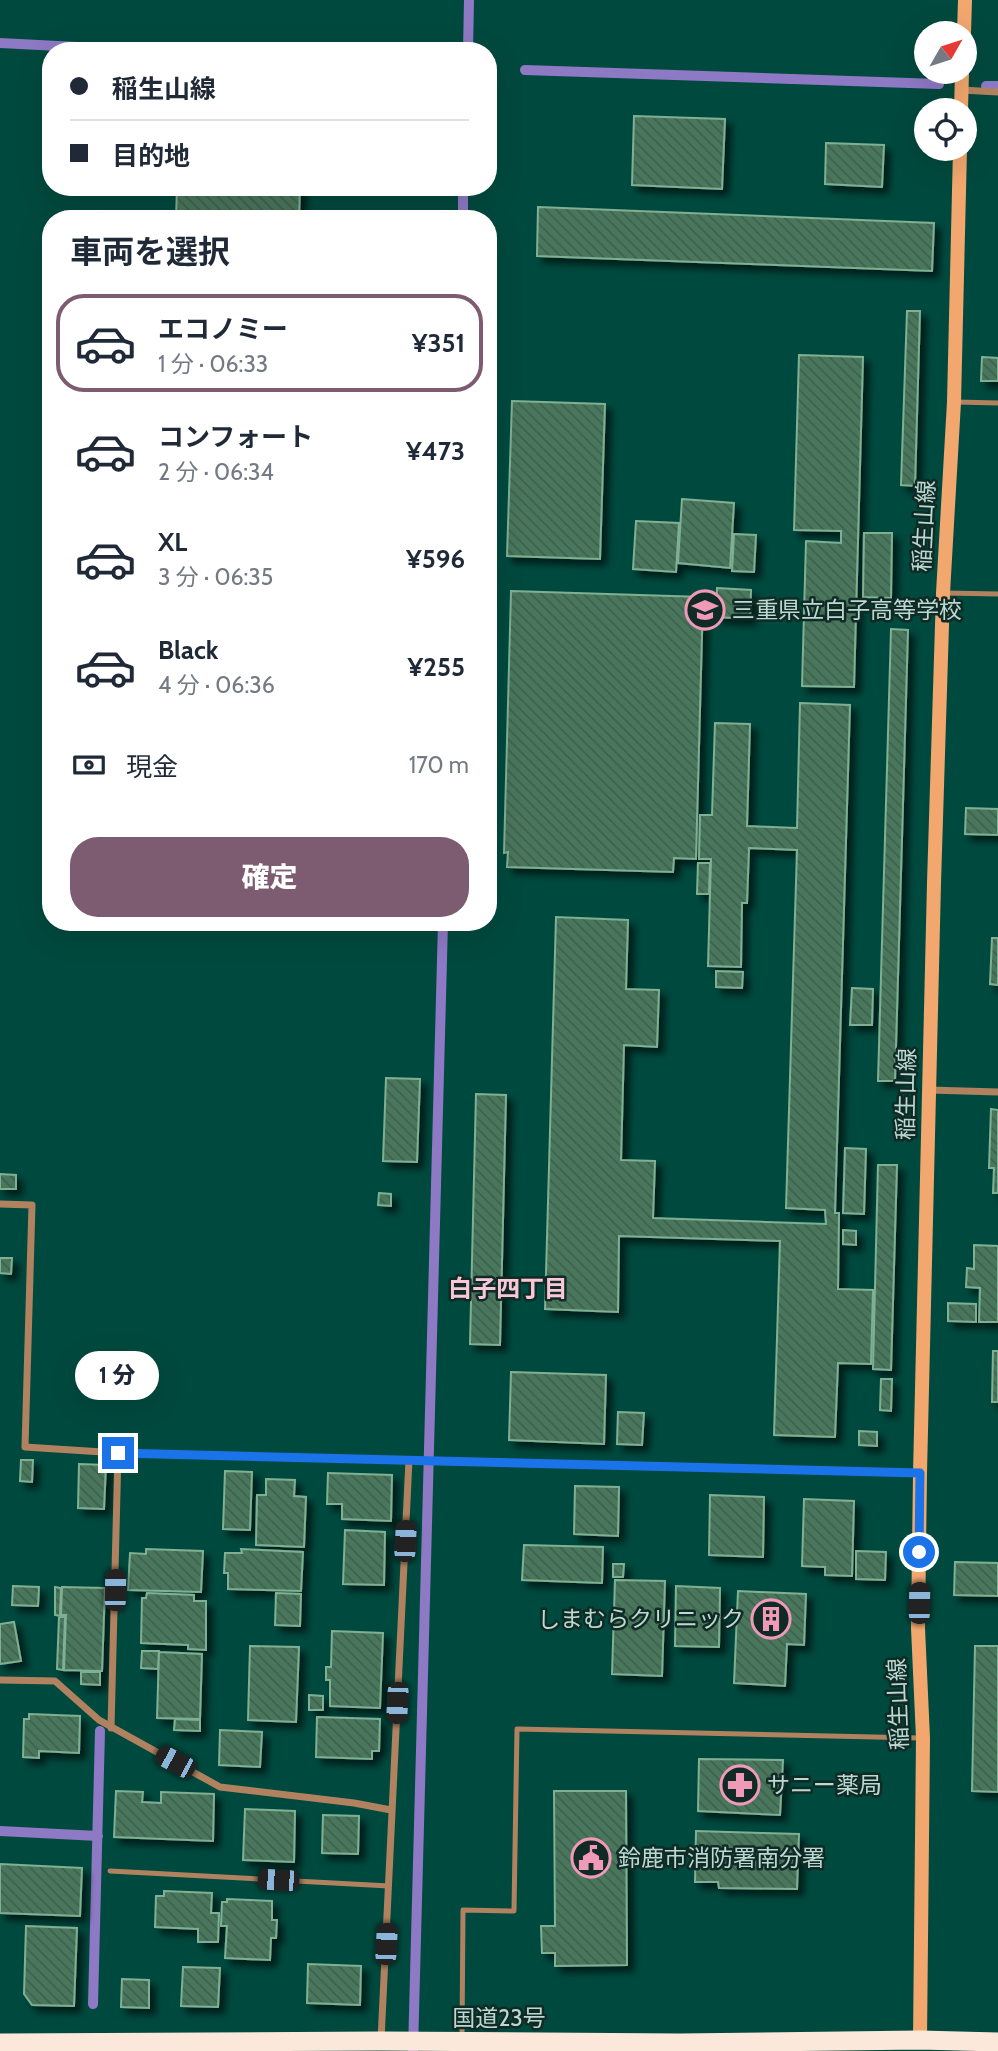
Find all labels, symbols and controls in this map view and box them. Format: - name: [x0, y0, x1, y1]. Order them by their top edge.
- north arrow: [914, 21, 976, 84]
- map controls: [914, 21, 977, 161]
- text: 稲生山線: [112, 73, 216, 105]
- button: locate: [914, 98, 977, 161]
- text: 目的地: [112, 140, 190, 172]
- text: 車両を選択: [70, 232, 230, 271]
- icon: car: [74, 312, 137, 375]
- text: エコノミー: [158, 313, 288, 345]
- text: ¥351: [412, 327, 465, 359]
- text: 1 分 · 06:33: [158, 350, 268, 378]
- icon: car: [74, 420, 137, 483]
- text: コンフォート: [158, 421, 313, 453]
- text: ¥473: [406, 435, 465, 467]
- text: 2 分 · 06:34: [158, 458, 274, 486]
- street label: 稲生山線: [908, 479, 940, 573]
- text: XL: [158, 526, 187, 558]
- icon: car: [74, 528, 137, 591]
- text: ¥596: [406, 543, 465, 575]
- text: 3 分 · 06:35: [158, 563, 273, 591]
- school or university icon: 三重県立白子高等学校: [684, 589, 726, 631]
- place label: 三重県立白子高等学校: [732, 596, 962, 624]
- text: Black: [158, 634, 218, 666]
- icon: car: [74, 636, 137, 699]
- text: ¥255: [408, 651, 465, 683]
- text: 4 分 · 06:36: [158, 671, 275, 699]
- icon: cash: [70, 746, 108, 784]
- text: 現金: [126, 751, 178, 783]
- text: 170 m: [409, 751, 469, 779]
- button: 確定: [70, 837, 469, 917]
- street label: 稲生山線: [891, 1048, 921, 1140]
- district label: 白子四丁目: [448, 1274, 568, 1303]
- callout: 1 分: [76, 1352, 160, 1400]
- text: 1 分: [99, 1361, 135, 1389]
- route end: [102, 1437, 134, 1469]
- car: [394, 1519, 417, 1563]
- route start: [903, 1536, 935, 1568]
- car: [105, 1569, 126, 1611]
- car: [909, 1582, 930, 1624]
- building icon: しまむらクリニック: [750, 1598, 792, 1640]
- place label: しまむらクリニック: [537, 1605, 744, 1633]
- street label: 稲生山線: [882, 1658, 914, 1750]
- car: [386, 1681, 409, 1725]
- car: [152, 1743, 199, 1781]
- pharmacy icon: サニー薬局: [719, 1764, 761, 1806]
- place label: サニー薬局: [767, 1771, 882, 1799]
- public building icon: 鈴鹿市消防署南分署: [570, 1837, 612, 1879]
- place label: 鈴鹿市消防署南分署: [618, 1844, 825, 1872]
- car: [257, 1868, 300, 1892]
- car: [375, 1922, 398, 1966]
- street label: 国道23号: [452, 2004, 546, 2032]

